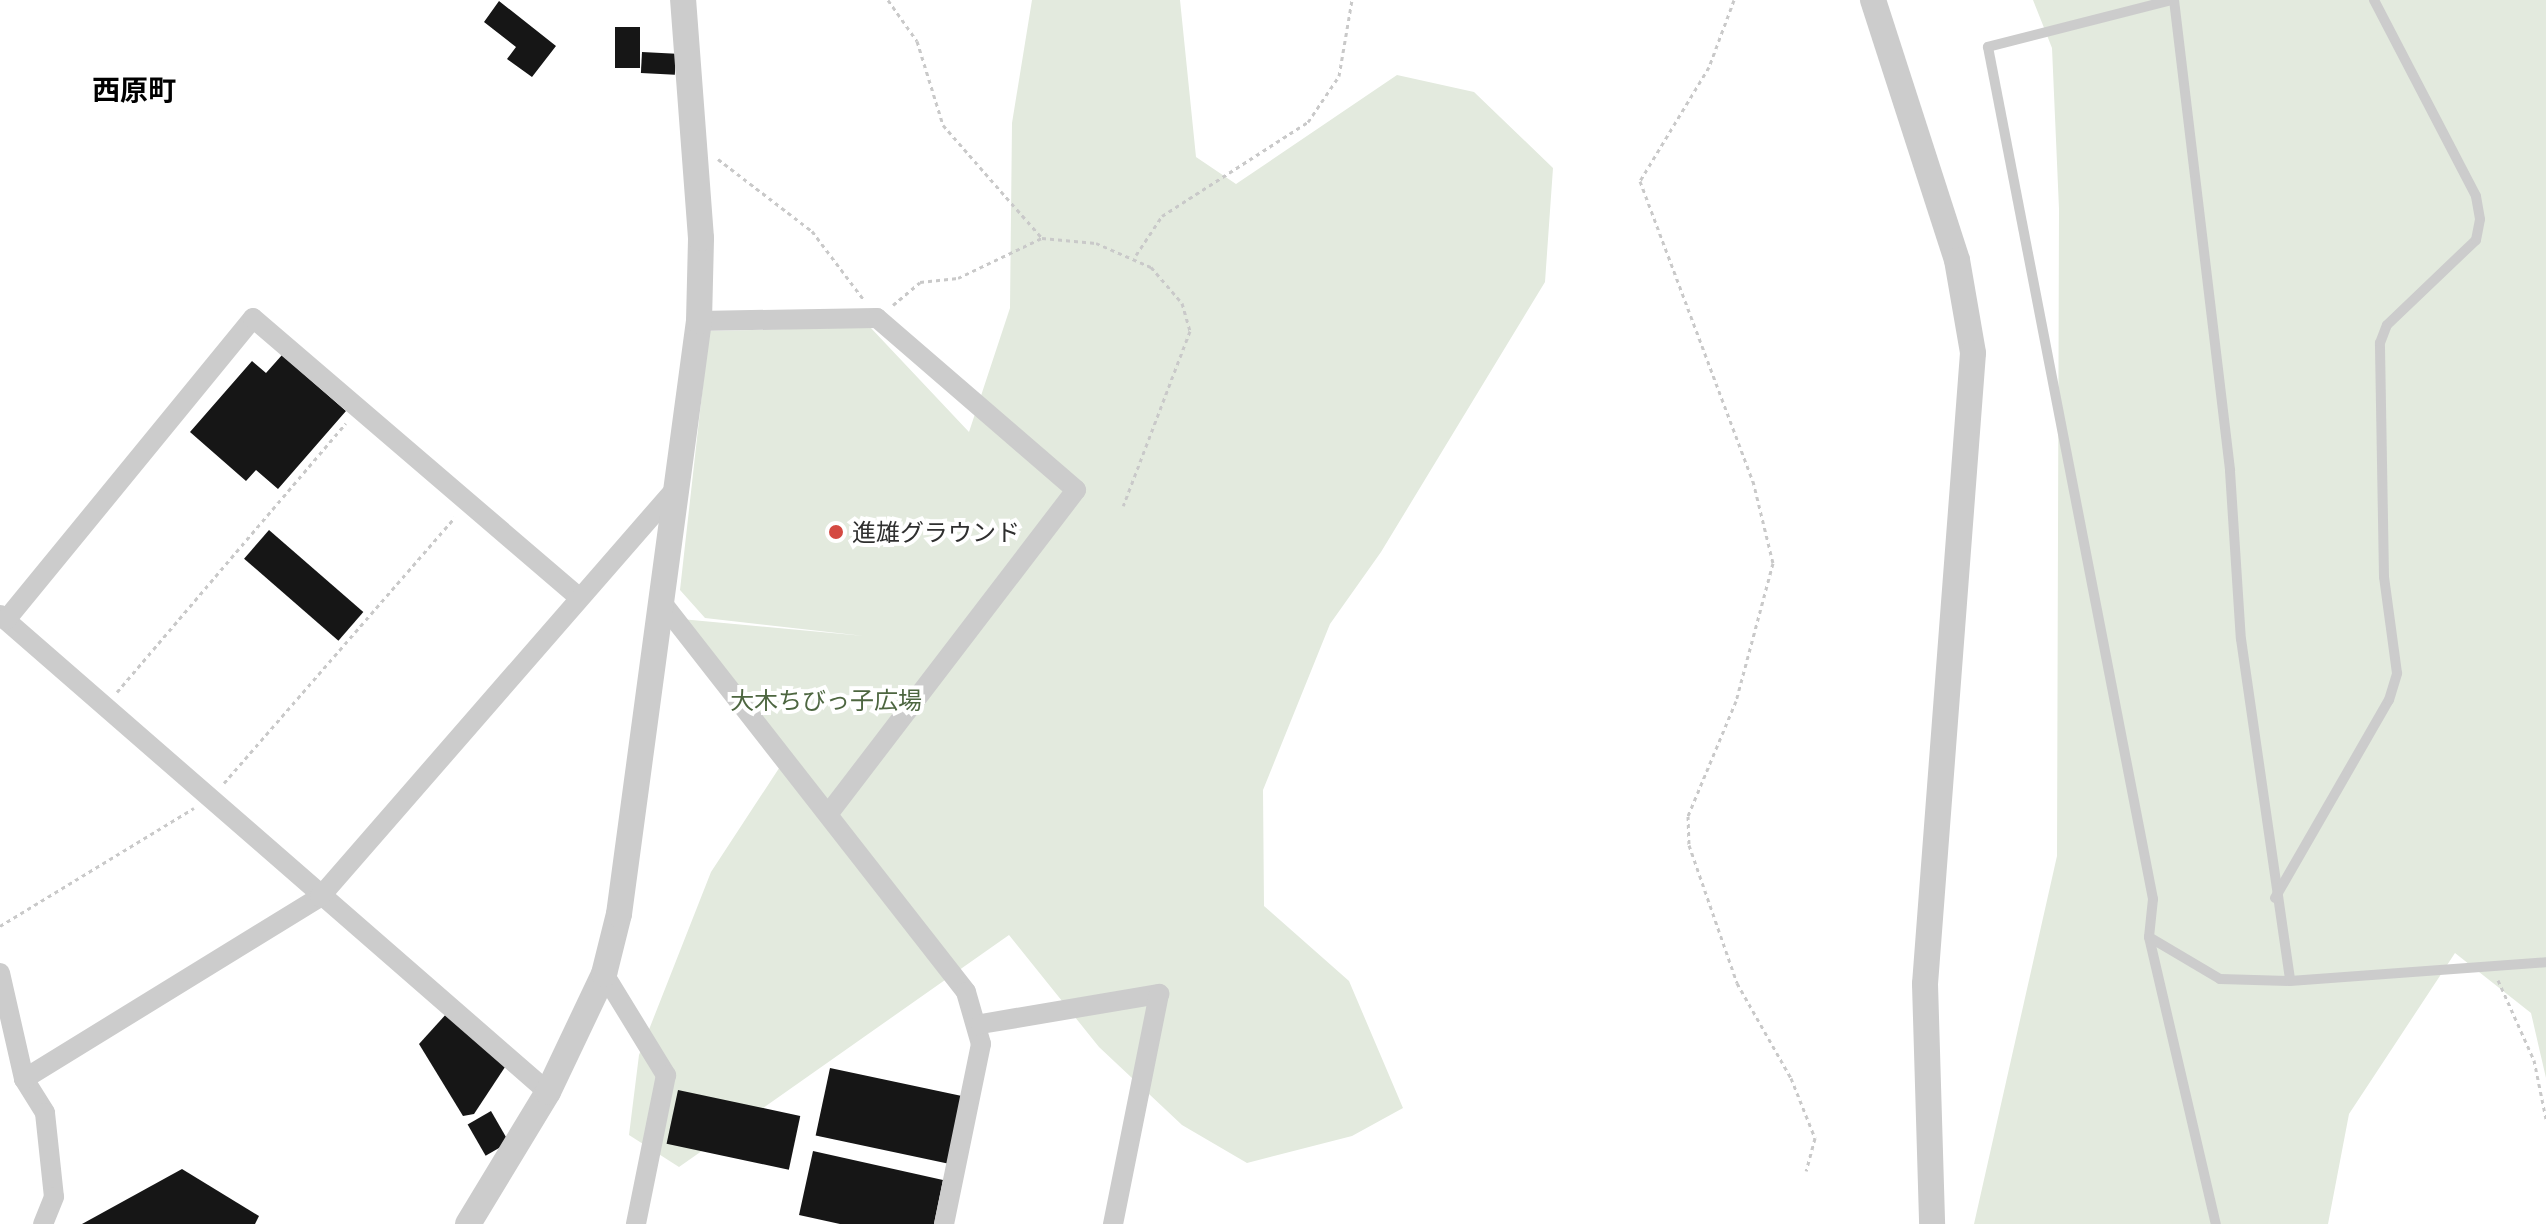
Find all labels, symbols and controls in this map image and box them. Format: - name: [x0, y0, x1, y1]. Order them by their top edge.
- district label: 西原町: [92, 72, 176, 106]
- place label: 進雄グラウンド: [852, 518, 1020, 546]
- marker: 進雄グラウンド: [827, 523, 845, 541]
- park label: 大木ちびっ子広場: [730, 686, 922, 714]

